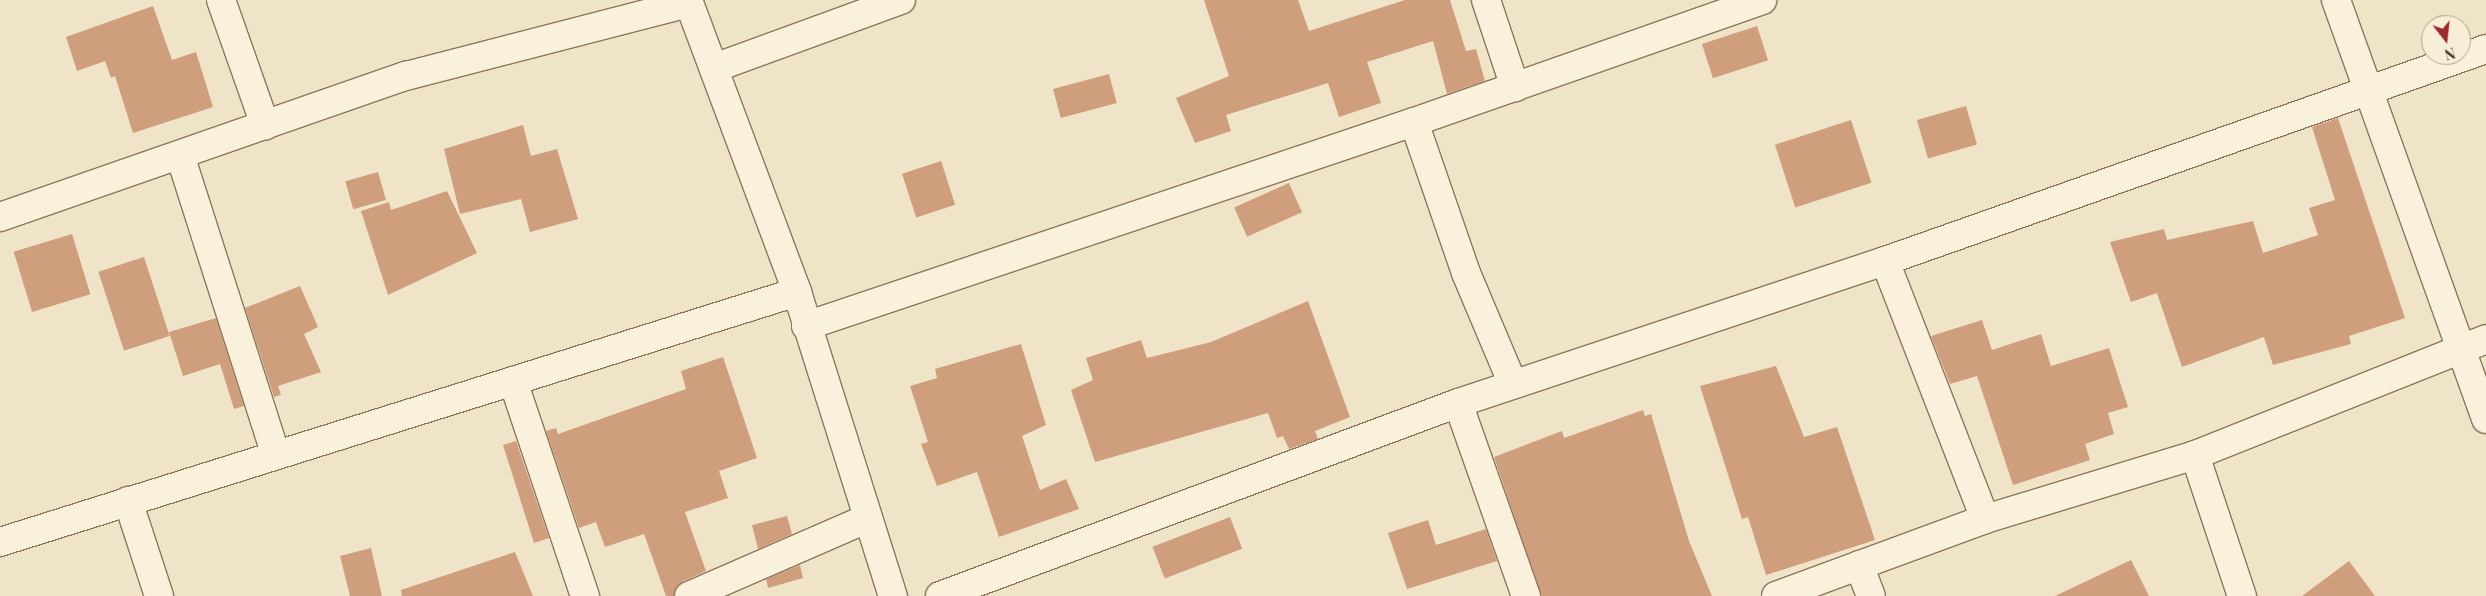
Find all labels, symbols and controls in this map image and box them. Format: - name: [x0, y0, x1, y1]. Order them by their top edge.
- north arrow: [2421, 15, 2471, 65]
- text: N: [2443, 43, 2457, 64]

